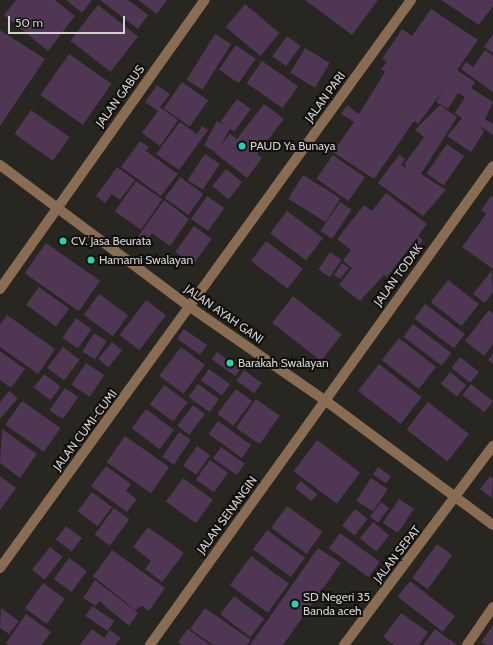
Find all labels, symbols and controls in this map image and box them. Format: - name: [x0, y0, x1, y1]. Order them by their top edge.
- scale bar: [10, 8, 127, 34]
- text: 50 m: [15, 15, 43, 30]
- street label: JALAN GABUS: [93, 62, 147, 130]
- street label: JALAN PARI: [302, 69, 348, 125]
- place label: PAUD Ya Bunaya: [250, 139, 336, 153]
- marker: PAUD Ya Bunaya: [237, 141, 247, 151]
- place label: CV. Jasa Beurata: [71, 234, 151, 248]
- marker: CV. Jasa Beurata: [58, 236, 68, 246]
- street label: JALAN TODAK: [371, 241, 425, 309]
- place label: Hamami Swalayan: [99, 253, 193, 267]
- marker: Hamami Swalayan: [86, 255, 96, 265]
- street label: JALAN AYAH GANI: [182, 281, 266, 347]
- place label: Barakah Swalayan: [238, 356, 329, 370]
- marker: Barakah Swalayan: [225, 358, 235, 368]
- street label: JALAN CUMI-CUMI: [50, 387, 120, 473]
- street label: JALAN SENANGIN: [194, 473, 260, 557]
- street label: JALAN SEPAT: [370, 523, 424, 585]
- place label: SD Negeri 35 Banda aceh: [303, 590, 370, 618]
- marker: SD Negeri 35 Banda aceh: [290, 599, 300, 609]

